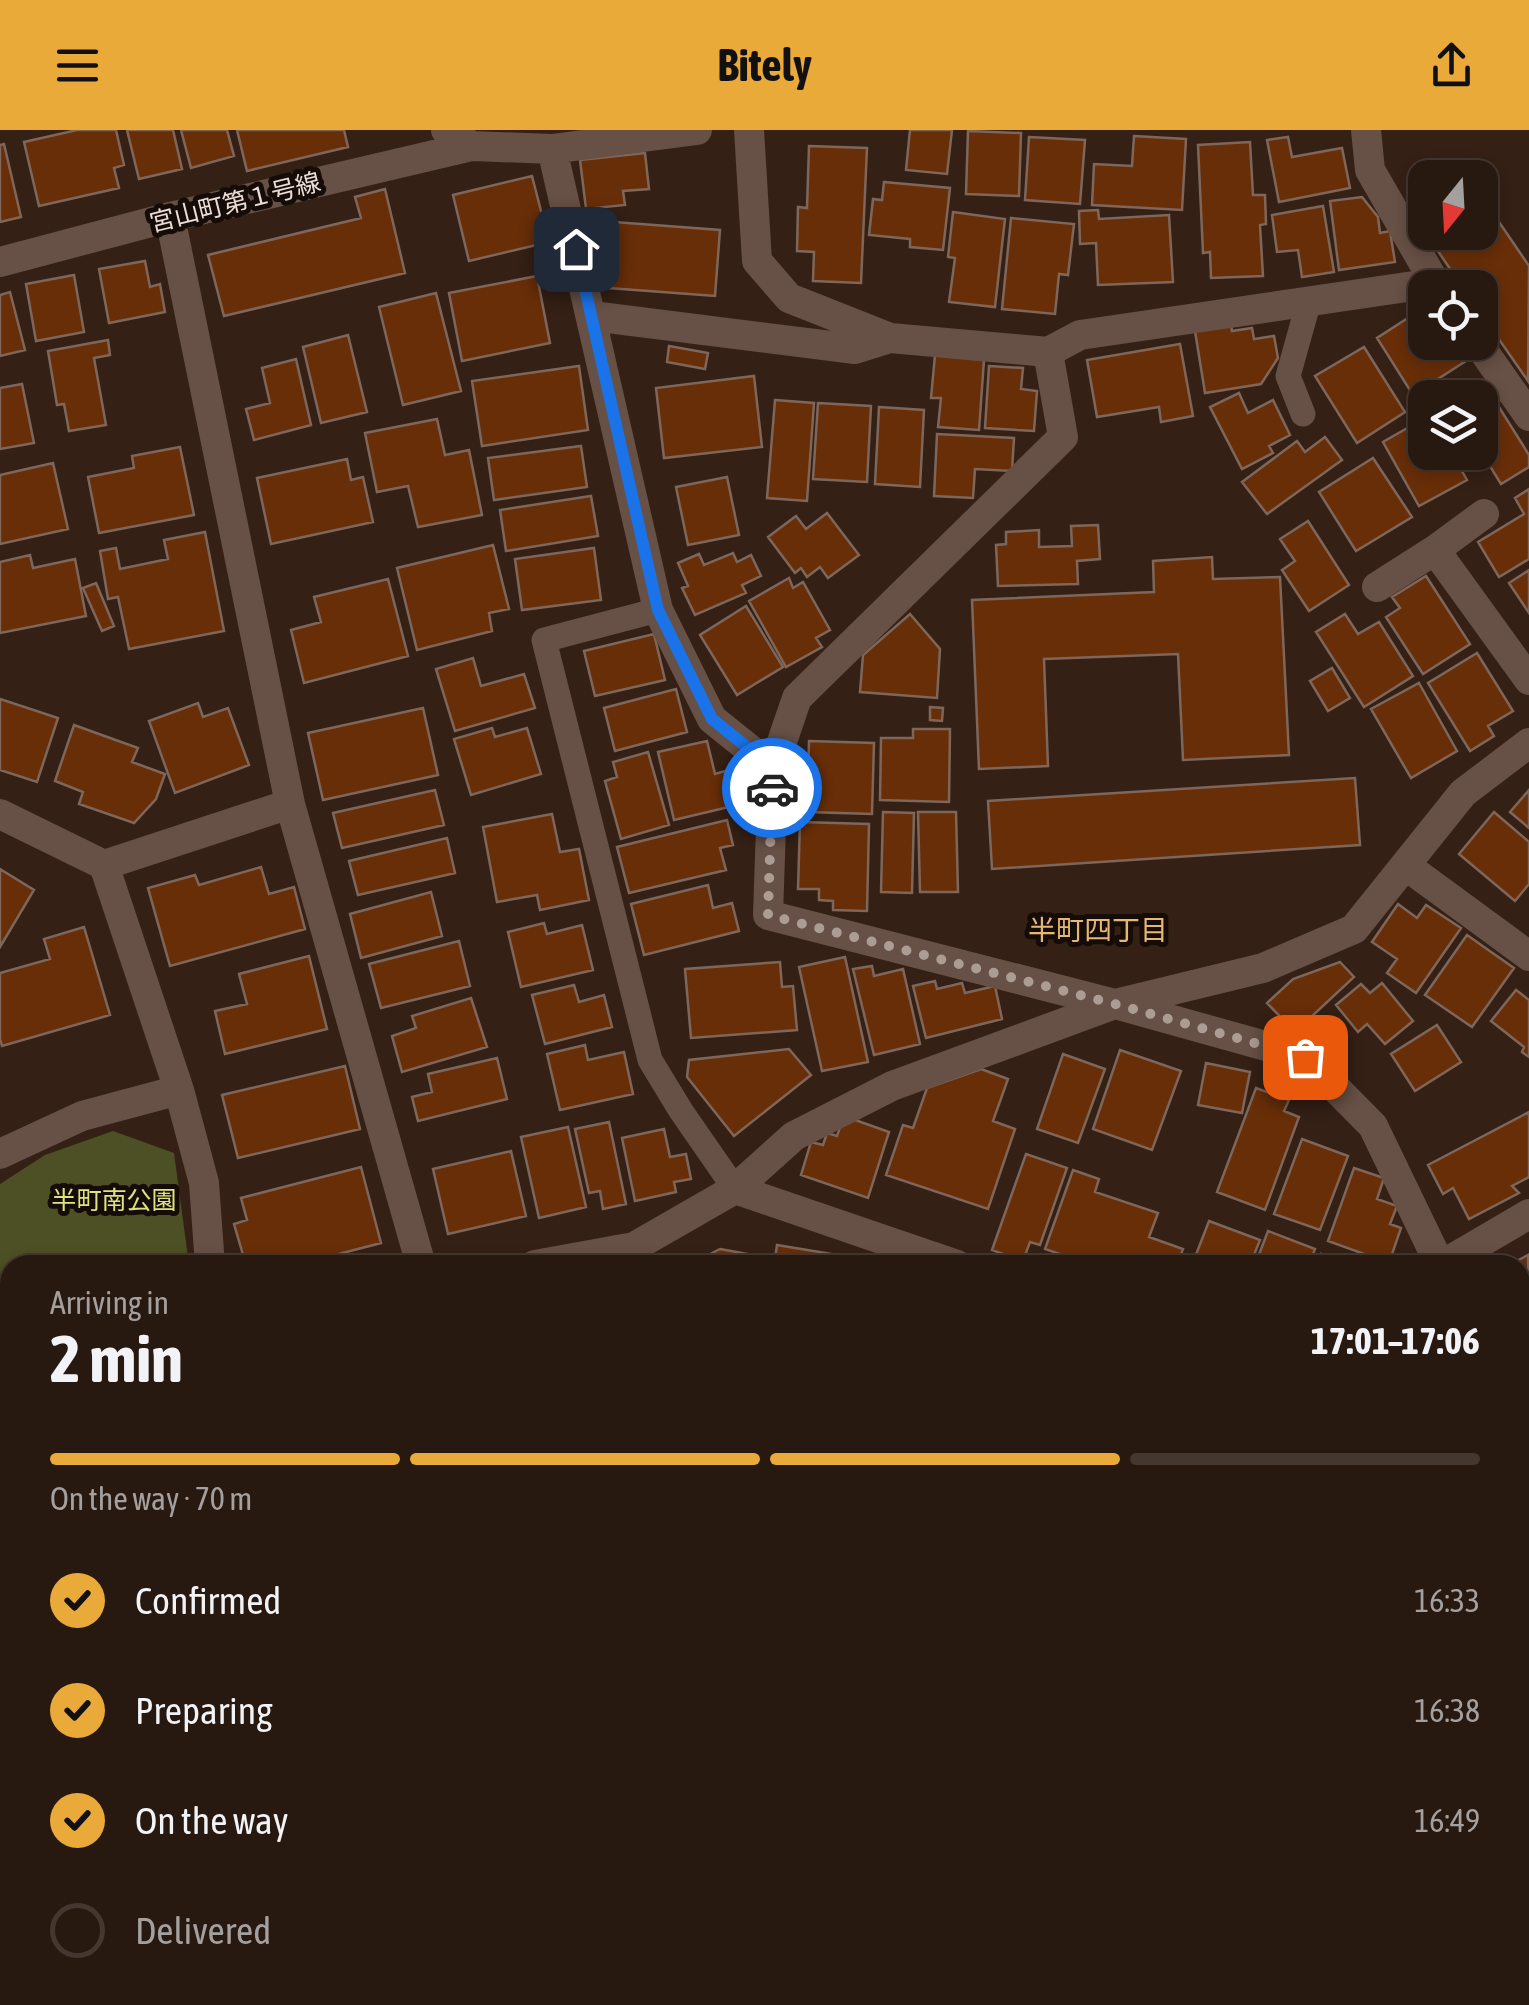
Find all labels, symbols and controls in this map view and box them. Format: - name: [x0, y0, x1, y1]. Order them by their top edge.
- icon: menu: [50, 38, 105, 93]
- icon: share: [1424, 38, 1479, 93]
- text: Bitely: [717, 39, 812, 91]
- north arrow: [1408, 160, 1498, 250]
- map controls: [1408, 160, 1498, 470]
- street label: 宮山町第１号線: [147, 167, 323, 237]
- pin: [534, 207, 619, 292]
- icon: home: [549, 222, 604, 277]
- button: locate: [1408, 270, 1498, 360]
- button: layers: [1408, 380, 1498, 470]
- courier: [722, 738, 822, 838]
- icon: car: [745, 761, 800, 816]
- district label: 半町四丁目: [1028, 914, 1168, 946]
- pin: [1263, 1015, 1348, 1100]
- icon: bag: [1278, 1030, 1333, 1085]
- park label: 半町南公園: [51, 1186, 177, 1214]
- text: Arriving in: [50, 1284, 169, 1321]
- text: 17:01–17:06: [1311, 1319, 1480, 1362]
- text: 2 min: [50, 1321, 183, 1396]
- text: On the way · 70 m: [50, 1480, 252, 1517]
- icon: check: [50, 1573, 105, 1628]
- text: Confirmed: [135, 1579, 281, 1622]
- text: 16:33: [1414, 1582, 1480, 1619]
- icon: check: [50, 1683, 105, 1738]
- text: Preparing: [135, 1689, 273, 1732]
- text: 16:38: [1414, 1692, 1480, 1729]
- icon: check: [50, 1793, 105, 1848]
- text: On the way: [135, 1799, 288, 1842]
- text: 16:49: [1414, 1802, 1480, 1839]
- text: Delivered: [135, 1909, 271, 1952]

